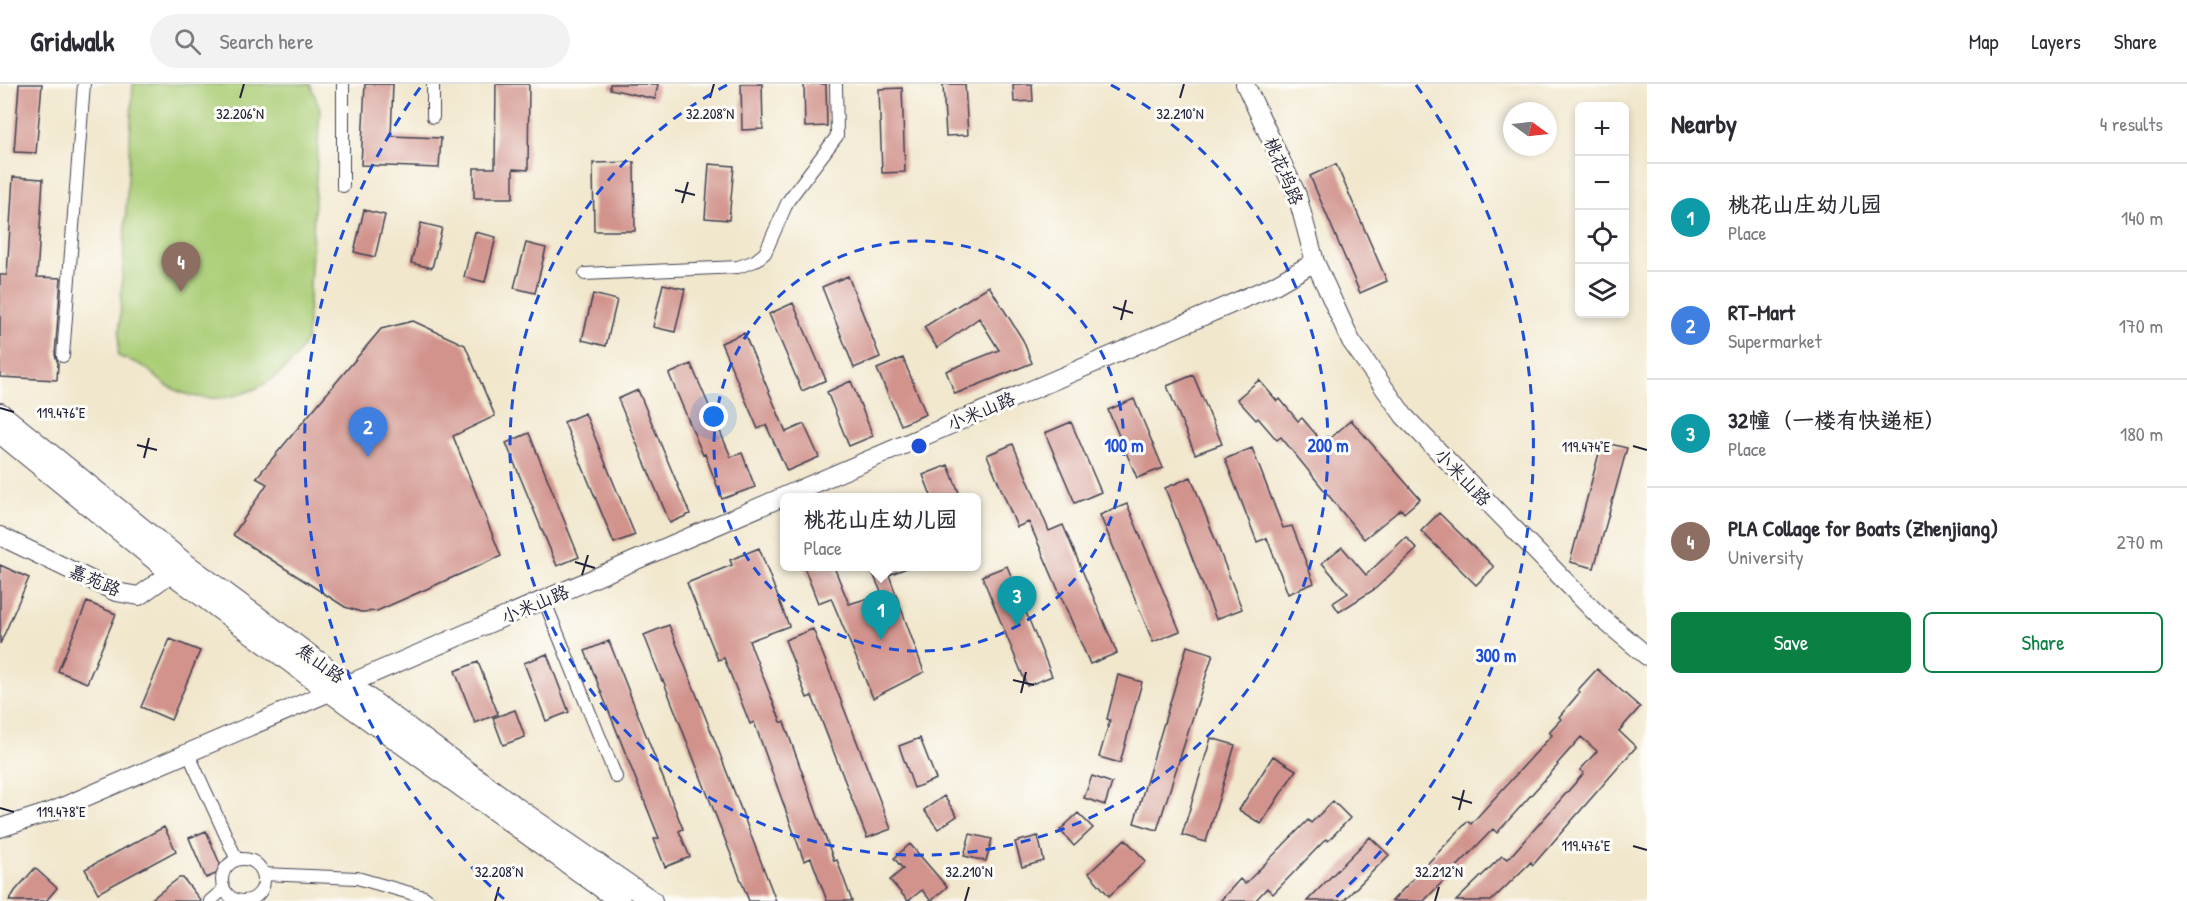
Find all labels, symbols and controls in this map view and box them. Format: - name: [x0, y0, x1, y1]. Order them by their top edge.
- search box: [150, 14, 570, 68]
- text: Gridwalk: [30, 22, 114, 60]
- icon: search: [171, 25, 204, 58]
- text: Search here: [219, 26, 313, 56]
- text: Map: [1969, 27, 1998, 56]
- text: Layers: [2031, 27, 2081, 56]
- text: Share: [2114, 27, 2157, 56]
- north arrow: [1503, 102, 1557, 156]
- map controls: [1575, 102, 1629, 318]
- button: +: [1575, 102, 1629, 156]
- text: 32.206°N: [216, 103, 264, 124]
- text: 32.208°N: [686, 103, 734, 124]
- text: 32.210°N: [1156, 103, 1204, 124]
- text: Nearby: [1671, 106, 1737, 141]
- text: 4 results: [2100, 110, 2163, 137]
- street label: 桃花坞路: [1258, 133, 1310, 209]
- button: −: [1575, 156, 1629, 210]
- text: 桃花山庄幼儿园: [1728, 189, 1882, 219]
- text: 1: [1687, 204, 1694, 231]
- text: 140 m: [2121, 204, 2163, 231]
- button: locate: [1575, 210, 1629, 264]
- text: Place: [1728, 219, 1767, 246]
- pin: 4: [162, 242, 201, 292]
- button: layers: [1575, 264, 1629, 318]
- text: RT-Mart: [1728, 297, 1795, 327]
- text: 2: [1686, 312, 1695, 339]
- text: 170 m: [2119, 312, 2163, 339]
- text: Supermarket: [1728, 327, 1822, 354]
- street label: 小米山路: [943, 385, 1019, 437]
- text: 119.476°E: [37, 402, 86, 423]
- your location: [699, 402, 728, 431]
- text: 32幢（一楼有快递柜）: [1728, 405, 1946, 435]
- pin: 2: [348, 408, 388, 457]
- text: 3: [1686, 420, 1695, 447]
- text: 180 m: [2120, 420, 2163, 447]
- text: 100 m: [1104, 433, 1144, 458]
- text: 200 m: [1308, 433, 1348, 458]
- text: Place: [1728, 435, 1767, 462]
- centre of rings: [909, 436, 929, 456]
- text: 119.474°E: [1562, 436, 1611, 457]
- street label: 小米山路: [1429, 442, 1497, 512]
- popup: [780, 493, 981, 571]
- text: 桃花山庄幼儿园: [803, 504, 958, 534]
- text: PLA Collage for Boats (Zhenjiang): [1728, 513, 1998, 543]
- text: 4: [1687, 528, 1694, 555]
- text: 270 m: [2117, 528, 2163, 555]
- text: Place: [803, 534, 842, 561]
- text: University: [1728, 543, 1804, 570]
- street label: 嘉苑路: [65, 558, 125, 602]
- pin: 3: [998, 576, 1036, 626]
- street label: 小米山路: [497, 578, 573, 630]
- pin: 1: [862, 590, 900, 640]
- button: Save: [1671, 612, 1911, 673]
- button: Share: [1923, 612, 2163, 673]
- street label: 焦山路: [292, 637, 350, 689]
- text: 300 m: [1476, 643, 1516, 668]
- text: 119.478°E: [36, 801, 86, 822]
- text: 119.476°E: [1562, 835, 1611, 856]
- text: 32.208°N: [475, 861, 523, 882]
- text: 32.210°N: [945, 861, 993, 882]
- text: 32.212°N: [1415, 861, 1463, 882]

